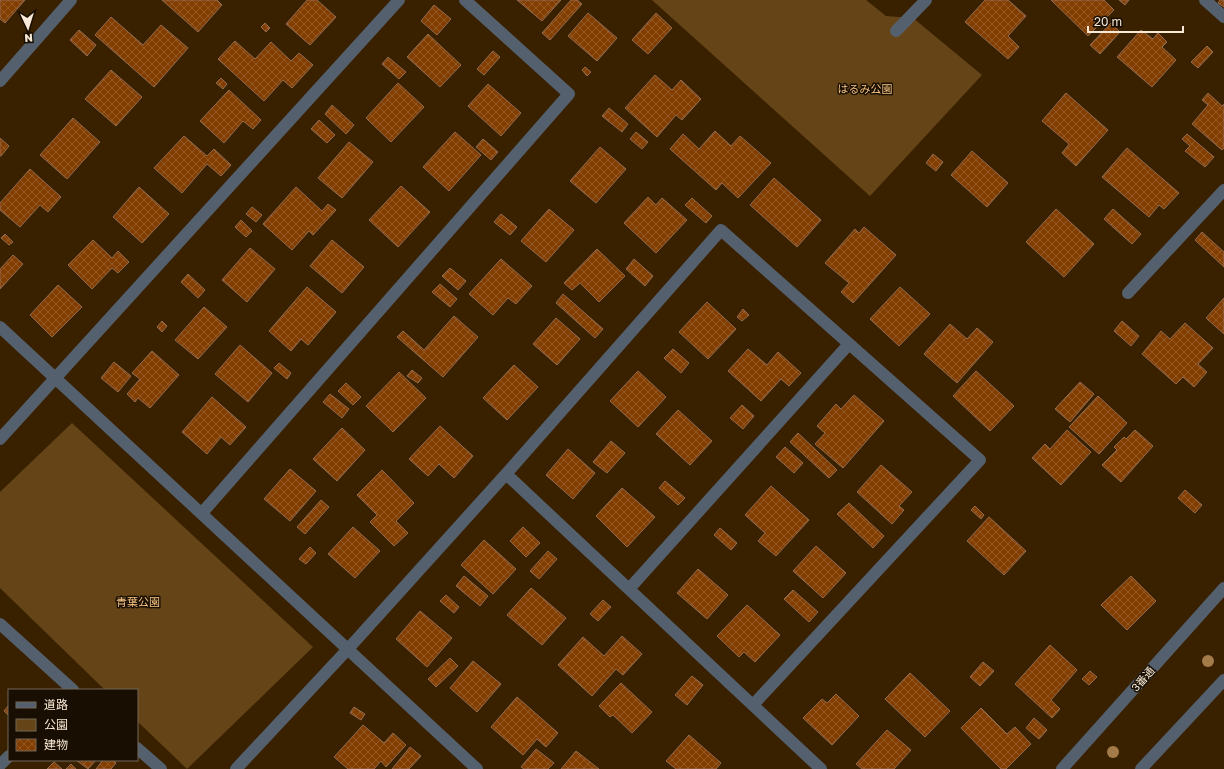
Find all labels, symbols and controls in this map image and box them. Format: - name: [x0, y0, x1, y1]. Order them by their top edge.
- north arrow: [8, 8, 48, 48]
- scale bar: [1088, 8, 1183, 34]
- text: 20 m: [1094, 14, 1122, 29]
- text: N: [24, 32, 33, 45]
- park label: はるみ公園: [838, 82, 893, 95]
- park label: 青葉公園: [116, 595, 160, 608]
- street label: 3番通: [1128, 664, 1157, 694]
- legend: [8, 689, 138, 761]
- text: 道路: [44, 697, 68, 712]
- text: 公園: [44, 717, 68, 732]
- text: 建物: [44, 737, 68, 752]

